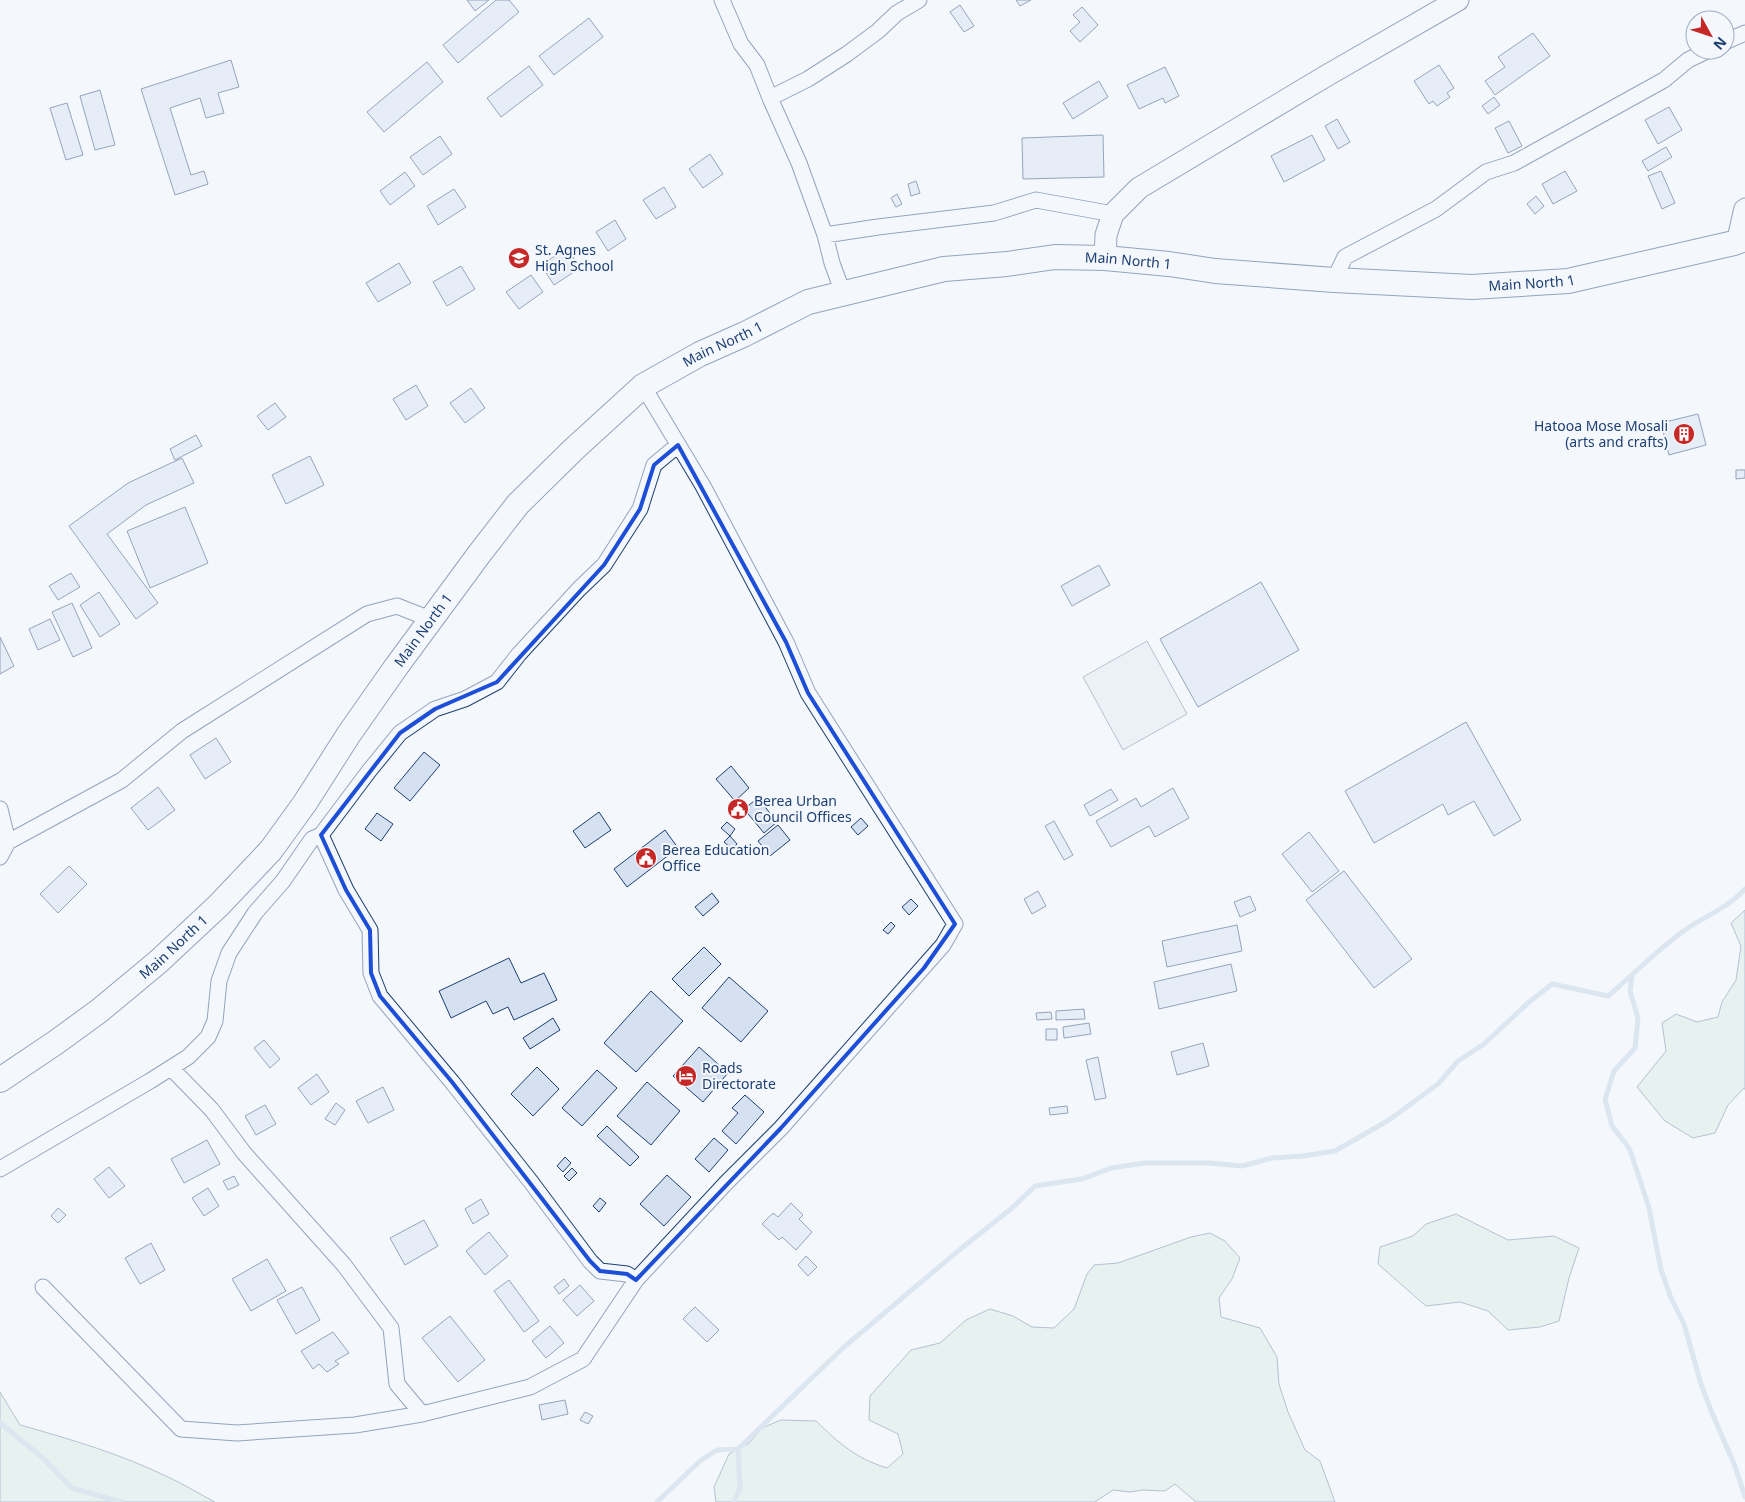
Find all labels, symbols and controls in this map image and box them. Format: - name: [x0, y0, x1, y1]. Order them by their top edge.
- north arrow: [1685, 10, 1735, 60]
- text: N: [1709, 33, 1731, 54]
- place label: St. Agnes High School: [535, 240, 614, 275]
- school or university icon: St. Agnes High School: [507, 246, 531, 270]
- street label: Main North 1: [1085, 248, 1172, 273]
- street label: Main North 1: [1488, 270, 1577, 295]
- street label: Main North 1: [679, 316, 766, 371]
- place label: Hatooa Mose Mosali (arts and crafts): [1534, 416, 1668, 451]
- building icon: Hatooa Mose Mosali (arts and crafts): [1672, 422, 1696, 446]
- street label: Main North 1: [389, 589, 456, 670]
- place label: Berea Urban Council Offices: [754, 791, 852, 826]
- public building icon: Berea Urban Council Offices: [726, 797, 750, 821]
- place label: Berea Education Office: [662, 840, 769, 875]
- public building icon: Berea Education Office: [634, 846, 658, 870]
- street label: Main North 1: [135, 910, 212, 983]
- place label: Roads Directorate: [702, 1058, 776, 1093]
- hotel icon: Roads Directorate: [674, 1064, 698, 1088]

